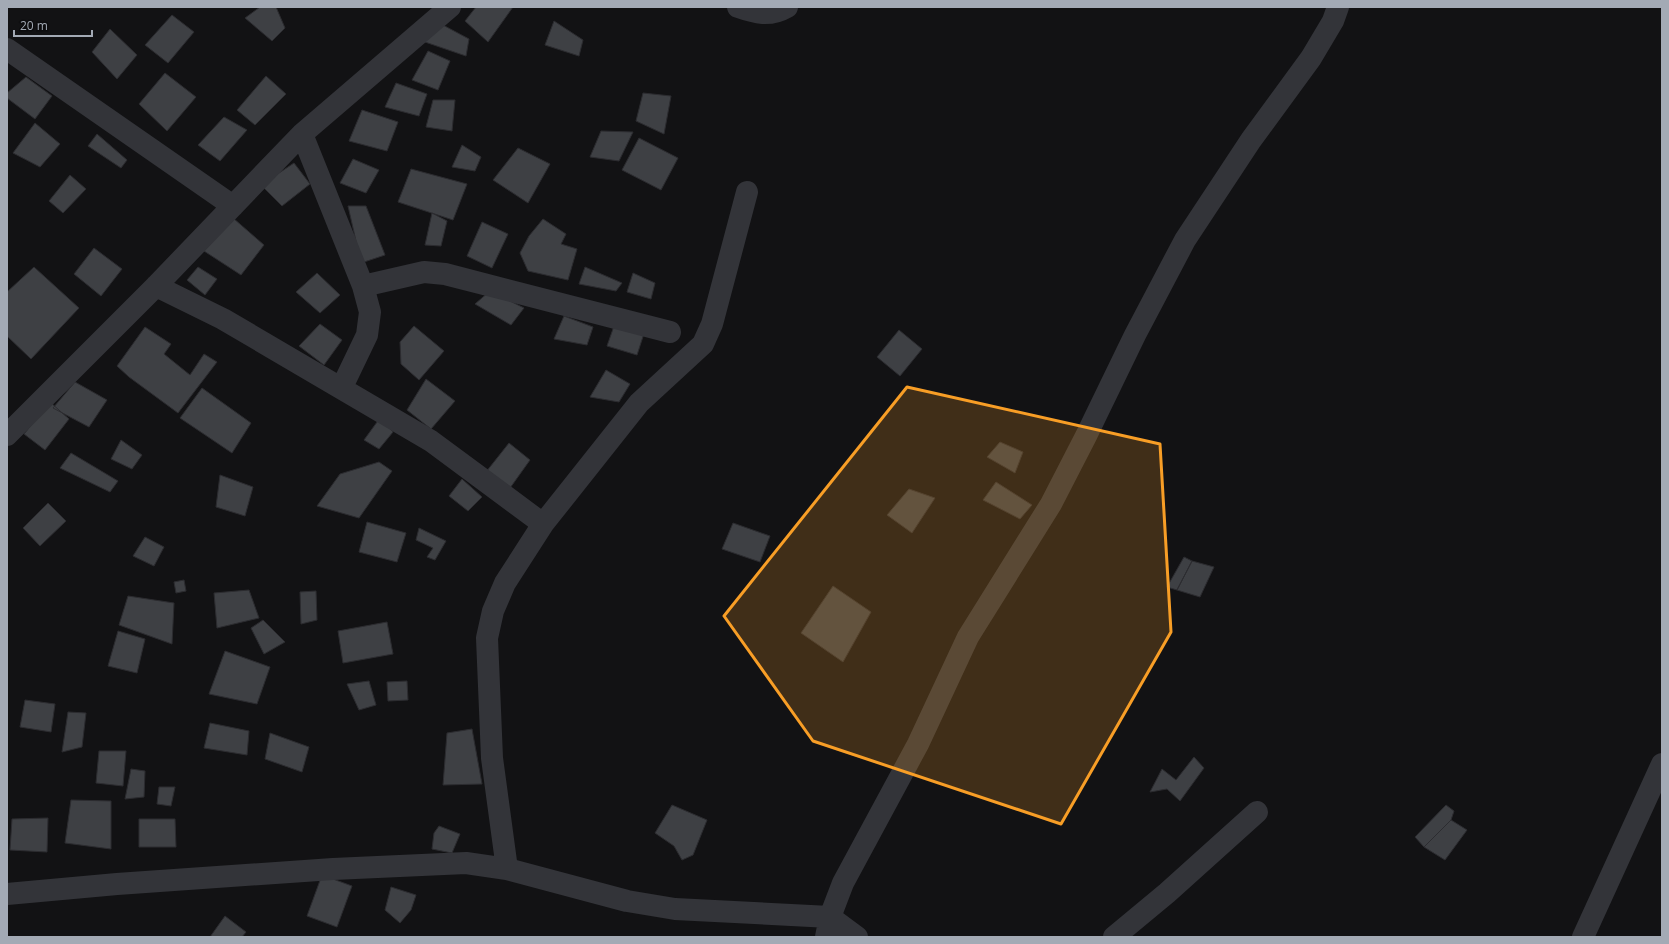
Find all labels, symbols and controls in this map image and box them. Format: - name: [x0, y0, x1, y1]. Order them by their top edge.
- scale bar: [14, 12, 92, 38]
- text: 20 m: [20, 17, 48, 34]

